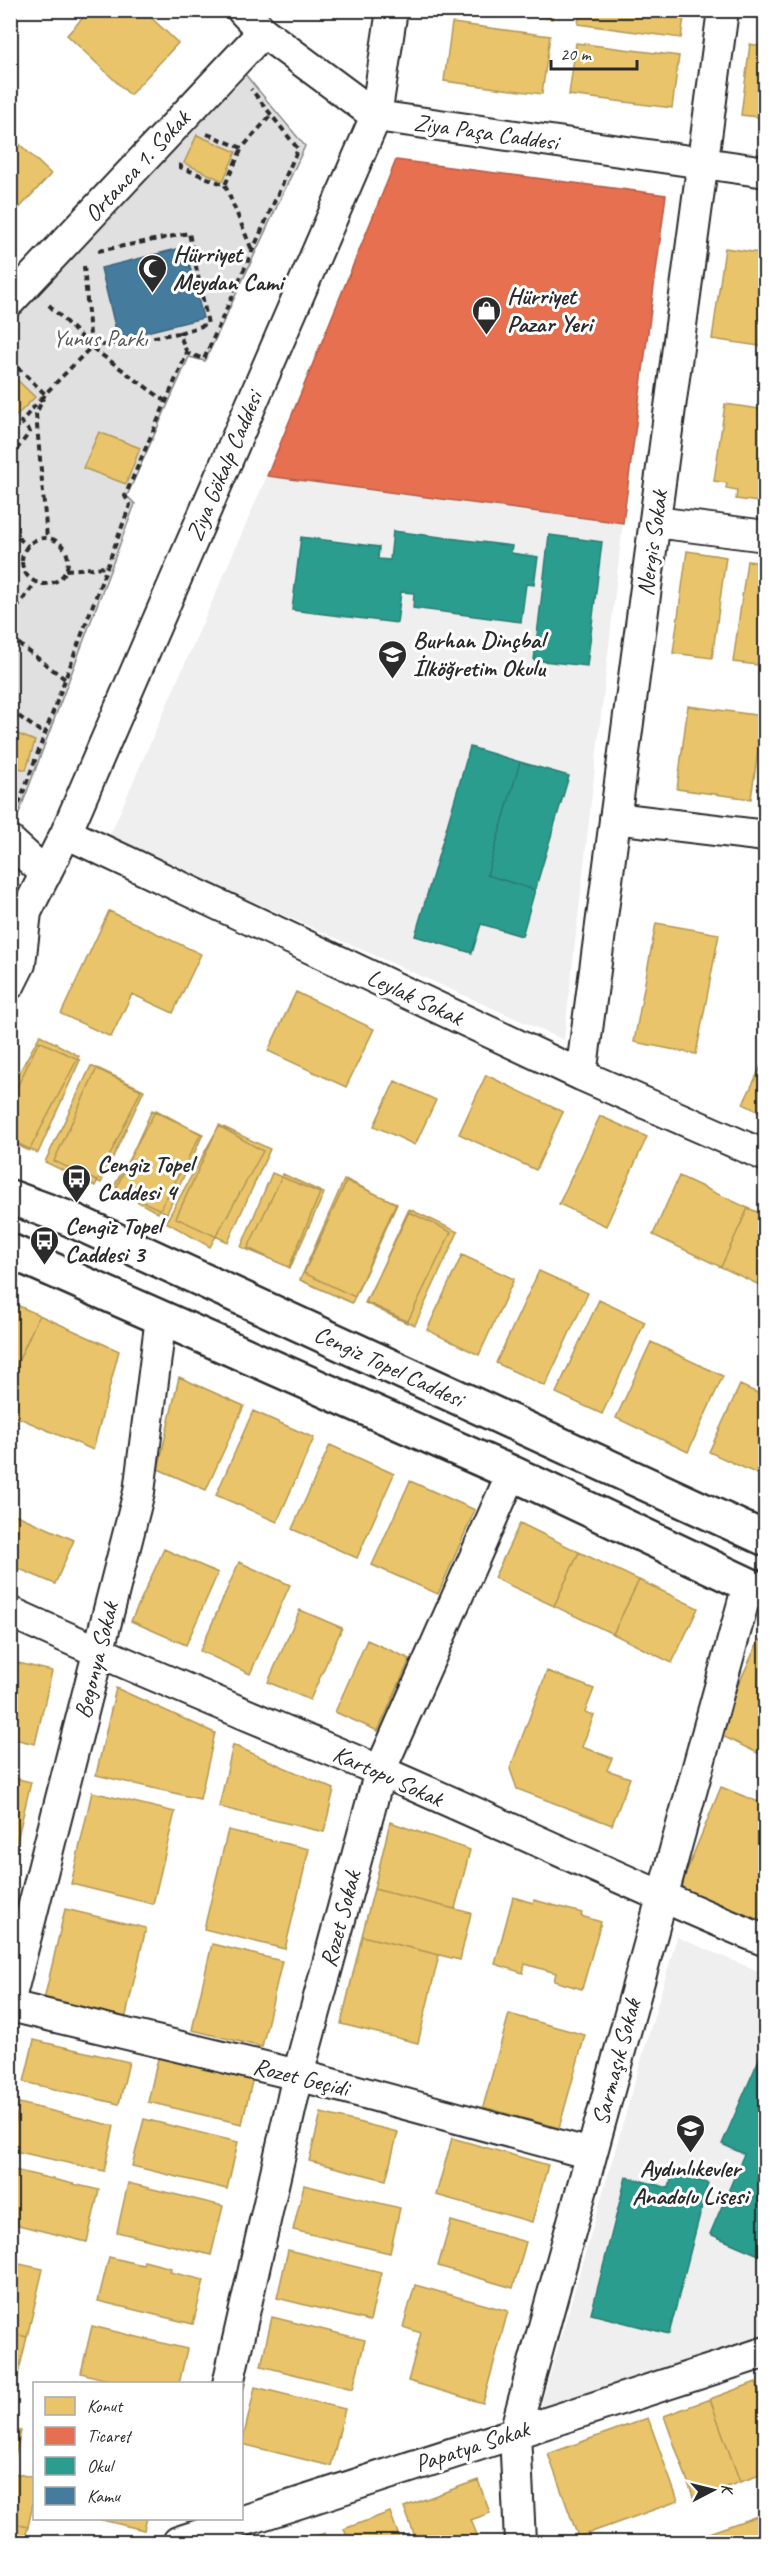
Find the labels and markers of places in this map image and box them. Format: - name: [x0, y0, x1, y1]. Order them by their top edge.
- place label: Hürriyet Meydan Cami: [173, 239, 286, 297]
- mosque icon: Hürriyet Meydan Cami: [136, 252, 168, 294]
- place label: Hürriyet Pazar Yeri: [507, 281, 595, 339]
- shop icon: Hürriyet Pazar Yeri: [470, 294, 502, 336]
- place label: Burhan Dinçbal İlköğretim Okulu: [413, 625, 549, 683]
- school or university icon: Burhan Dinçbal İlköğretim Okulu: [376, 638, 408, 680]
- place label: Cengiz Topel Caddesi 4: [97, 1149, 198, 1207]
- bus stop icon: Cengiz Topel Caddesi 4: [60, 1162, 92, 1204]
- place label: Cengiz Topel Caddesi 3: [65, 1211, 166, 1269]
- bus stop icon: Cengiz Topel Caddesi 3: [28, 1224, 60, 1266]
- school or university icon: Aydınlıkevler Anadolu Lisesi: [674, 2112, 706, 2154]
- place label: Aydınlıkevler Anadolu Lisesi: [632, 2153, 751, 2211]

